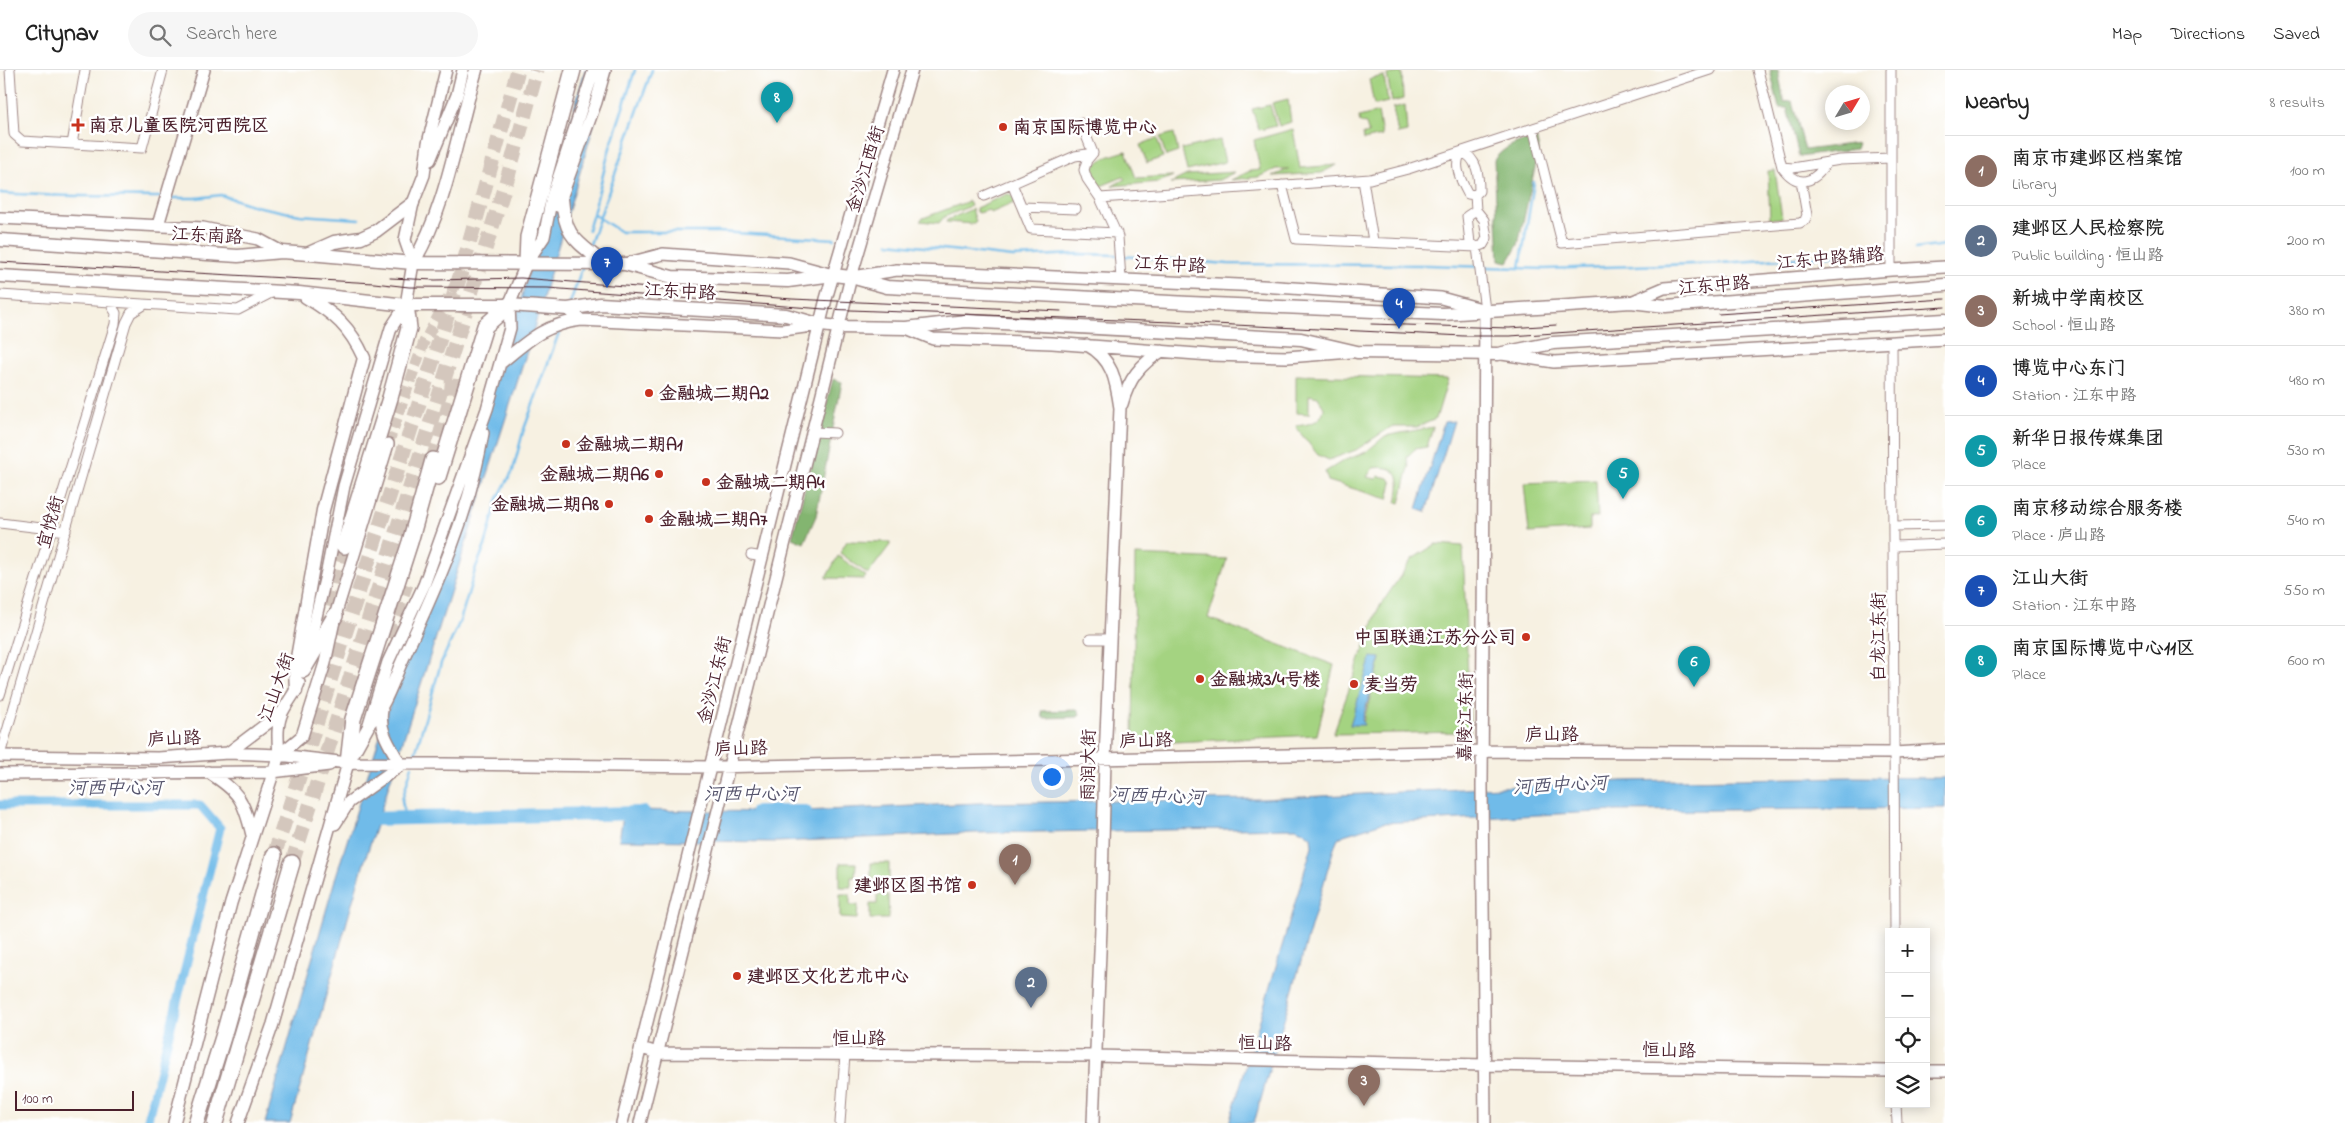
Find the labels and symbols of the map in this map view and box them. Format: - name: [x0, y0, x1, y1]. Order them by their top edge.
- pin: 8: [761, 82, 793, 123]
- north arrow: [1825, 85, 1870, 130]
- place label: 南京儿童医院河西院区: [89, 114, 269, 140]
- place label: 南京国际博览中心: [1013, 116, 1157, 142]
- marker: 南京儿童医院河西院区: [71, 118, 85, 132]
- marker: 南京国际博览中心: [997, 121, 1009, 133]
- street label: 金沙江西街: [841, 123, 893, 216]
- street label: 江东南路: [170, 222, 244, 252]
- street label: 江东中路辅路: [1775, 242, 1885, 278]
- pin: 7: [591, 247, 623, 288]
- street label: 江东中路: [1133, 251, 1207, 281]
- street label: 江东中路: [1677, 271, 1751, 303]
- street label: 江东中路: [643, 278, 717, 308]
- pin: 4: [1383, 288, 1415, 329]
- place label: 金融城二期A2: [659, 382, 769, 408]
- marker: 金融城二期A2: [643, 387, 655, 399]
- place label: 金融城二期A1: [576, 433, 683, 459]
- marker: 金融城二期A1: [560, 438, 572, 450]
- pin: 5: [1607, 458, 1639, 499]
- place label: 金融城二期A6: [540, 463, 649, 489]
- marker: 金融城二期A6: [653, 468, 665, 480]
- place label: 金融城二期A4: [716, 471, 825, 497]
- marker: 金融城二期A4: [700, 476, 712, 488]
- street label: 宜悦街: [32, 493, 72, 552]
- place label: 金融城二期A8: [491, 493, 599, 519]
- marker: 金融城二期A8: [603, 498, 615, 510]
- place label: 金融城二期A7: [659, 508, 768, 534]
- marker: 金融城二期A7: [643, 513, 655, 525]
- street label: 白龙江东街: [1867, 592, 1893, 682]
- place label: 中国联通江苏分公司: [1354, 626, 1516, 652]
- marker: 中国联通江苏分公司: [1520, 631, 1532, 643]
- street label: 金沙江东街: [692, 634, 739, 727]
- pin: 6: [1678, 646, 1710, 687]
- street label: 江山大街: [253, 649, 302, 726]
- place label: 金融城3/4号楼: [1210, 668, 1320, 694]
- street label: 嘉陵江东街: [1453, 672, 1481, 762]
- marker: 金融城3/4号楼: [1194, 673, 1206, 685]
- place label: 麦当劳: [1364, 673, 1418, 699]
- marker: 麦当劳: [1348, 678, 1360, 690]
- street label: 庐山路: [1525, 723, 1579, 749]
- street label: 庐山路: [147, 726, 202, 754]
- street label: 雨润大街: [1076, 729, 1104, 801]
- street label: 庐山路: [1119, 729, 1173, 755]
- street label: 庐山路: [714, 737, 768, 763]
- your location: [1039, 764, 1065, 790]
- water label: 河西中心河: [1512, 770, 1611, 802]
- water label: 河西中心河: [67, 776, 165, 803]
- water label: 河西中心河: [703, 782, 801, 809]
- water label: 河西中心河: [1109, 782, 1208, 813]
- pin: 1: [999, 844, 1031, 885]
- place label: 建邺区图书馆: [854, 874, 962, 900]
- marker: 建邺区图书馆: [966, 879, 978, 891]
- place label: 建邺区文化艺术中心: [747, 965, 909, 991]
- pin: 2: [1015, 967, 1047, 1008]
- marker: 建邺区文化艺术中心: [731, 970, 743, 982]
- street label: 恒山路: [832, 1027, 886, 1053]
- street label: 恒山路: [1238, 1032, 1292, 1058]
- street label: 恒山路: [1642, 1039, 1696, 1065]
- pin: 3: [1348, 1065, 1380, 1106]
- scale bar: [15, 1088, 134, 1111]

